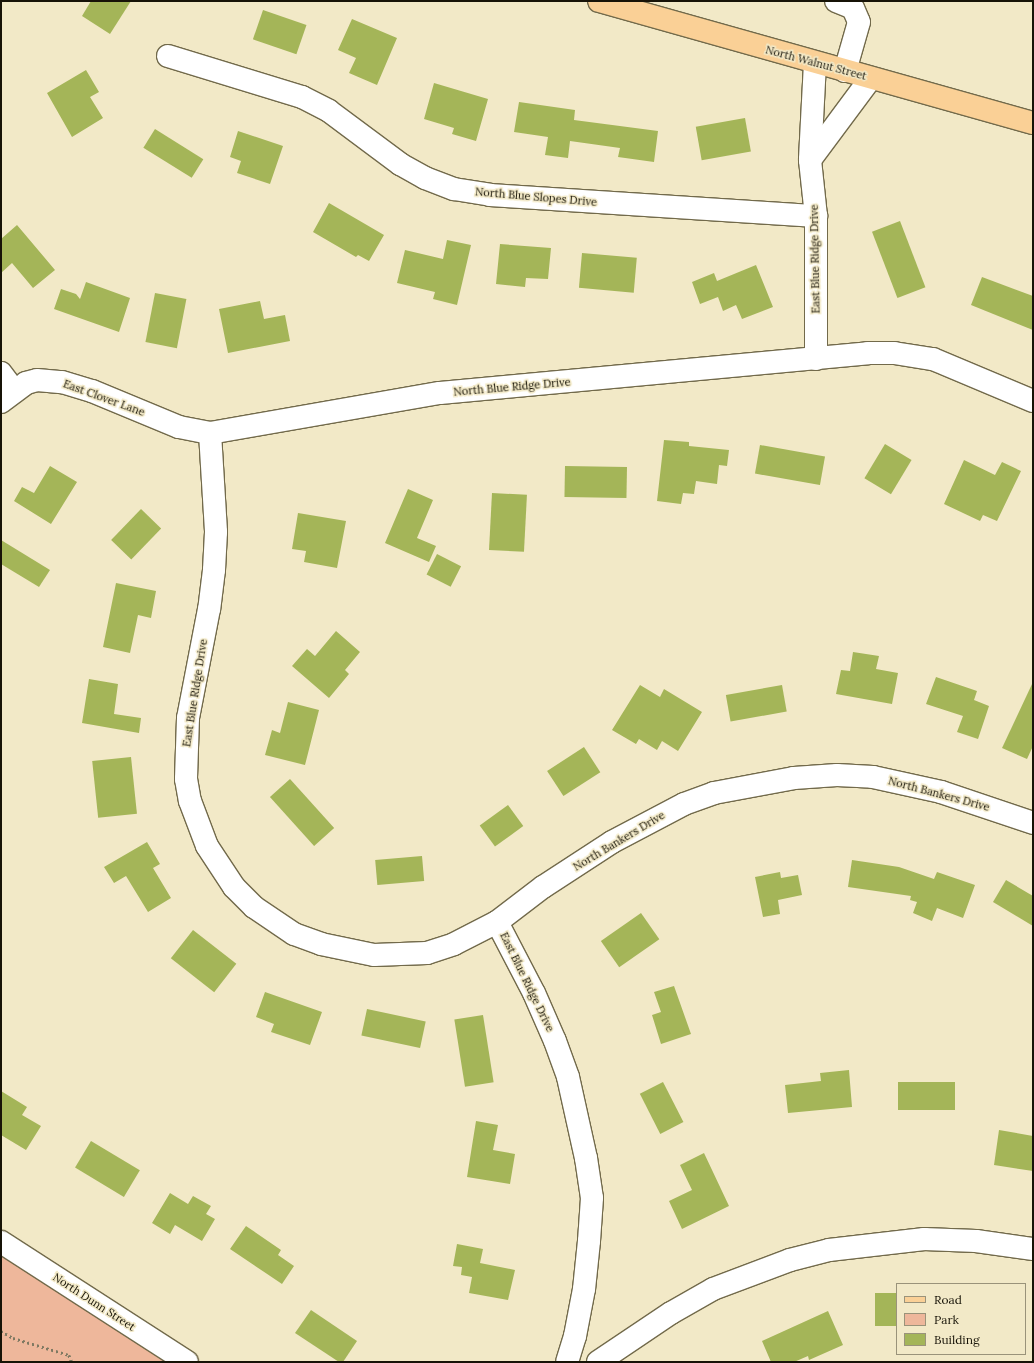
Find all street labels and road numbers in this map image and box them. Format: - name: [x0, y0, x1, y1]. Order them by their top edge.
- street label: North Walnut Street: [764, 43, 868, 83]
- street label: North Blue Slopes Drive: [475, 185, 597, 209]
- street label: East Blue Ridge Drive: [807, 204, 823, 314]
- street label: North Blue Ridge Drive: [453, 375, 571, 399]
- street label: East Clover Lane: [61, 377, 147, 419]
- street label: East Blue Ridge Drive: [180, 638, 210, 748]
- street label: North Bankers Drive: [887, 774, 991, 814]
- street label: North Bankers Drive: [571, 808, 667, 874]
- street label: East Blue Ridge Drive: [497, 930, 557, 1034]
- street label: North Dunn Street: [50, 1270, 138, 1334]

